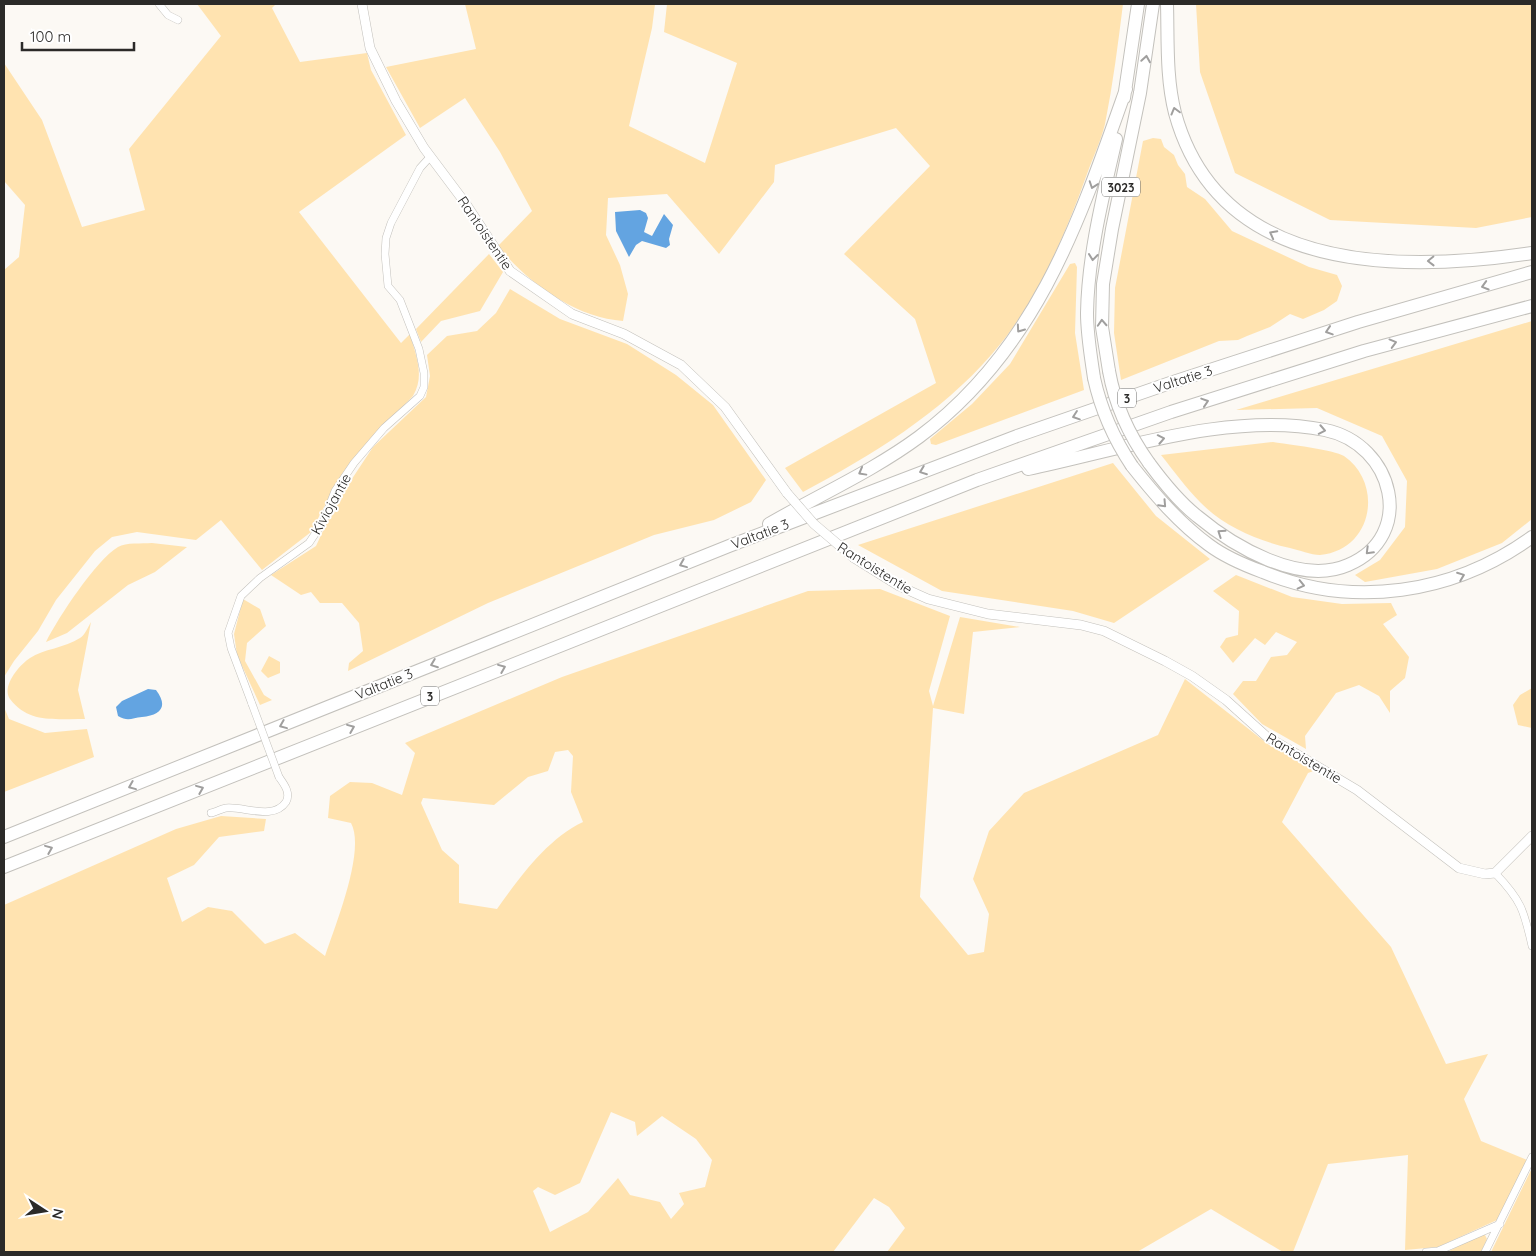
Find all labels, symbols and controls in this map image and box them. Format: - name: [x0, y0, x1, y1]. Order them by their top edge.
- scale bar: [22, 20, 135, 52]
- text: 100 m: [30, 27, 71, 46]
- one-way arrow: [1140, 55, 1150, 64]
- one-way arrow: [1170, 106, 1181, 115]
- road number: 3023: [1102, 178, 1140, 196]
- one-way arrow: [1088, 180, 1098, 189]
- street label: Rantoistentie: [454, 193, 516, 273]
- one-way arrow: [1269, 230, 1278, 240]
- one-way arrow: [1088, 253, 1098, 261]
- one-way arrow: [1427, 256, 1435, 266]
- one-way arrow: [1482, 280, 1490, 290]
- one-way arrow: [1097, 319, 1108, 327]
- one-way arrow: [1017, 323, 1026, 333]
- one-way arrow: [1326, 325, 1334, 335]
- one-way arrow: [1389, 338, 1398, 349]
- street label: Valtatie 3: [1151, 361, 1215, 397]
- road number: 3: [1118, 388, 1136, 408]
- one-way arrow: [1200, 397, 1208, 407]
- one-way arrow: [1072, 410, 1080, 420]
- one-way arrow: [1317, 424, 1326, 434]
- one-way arrow: [1156, 434, 1165, 444]
- one-way arrow: [919, 465, 928, 475]
- one-way arrow: [858, 466, 867, 476]
- street label: Kiviojantie: [307, 470, 355, 538]
- one-way arrow: [1157, 498, 1166, 507]
- street label: Valtatie 3: [728, 515, 792, 553]
- one-way arrow: [1217, 530, 1227, 539]
- street label: Rantoistentie: [834, 538, 916, 598]
- one-way arrow: [1366, 545, 1375, 554]
- one-way arrow: [679, 558, 688, 569]
- one-way arrow: [1456, 572, 1464, 582]
- one-way arrow: [1296, 579, 1305, 590]
- one-way arrow: [430, 658, 439, 669]
- street label: Valtatie 3: [352, 664, 416, 704]
- one-way arrow: [497, 664, 505, 674]
- road number: 3: [421, 686, 439, 706]
- one-way arrow: [279, 718, 288, 729]
- one-way arrow: [346, 724, 354, 734]
- street label: Rantoistentie: [1263, 728, 1345, 788]
- one-way arrow: [128, 779, 137, 790]
- one-way arrow: [195, 785, 204, 795]
- one-way arrow: [44, 845, 53, 855]
- north arrow: [20, 1186, 70, 1236]
- text: N: [48, 1207, 68, 1221]

